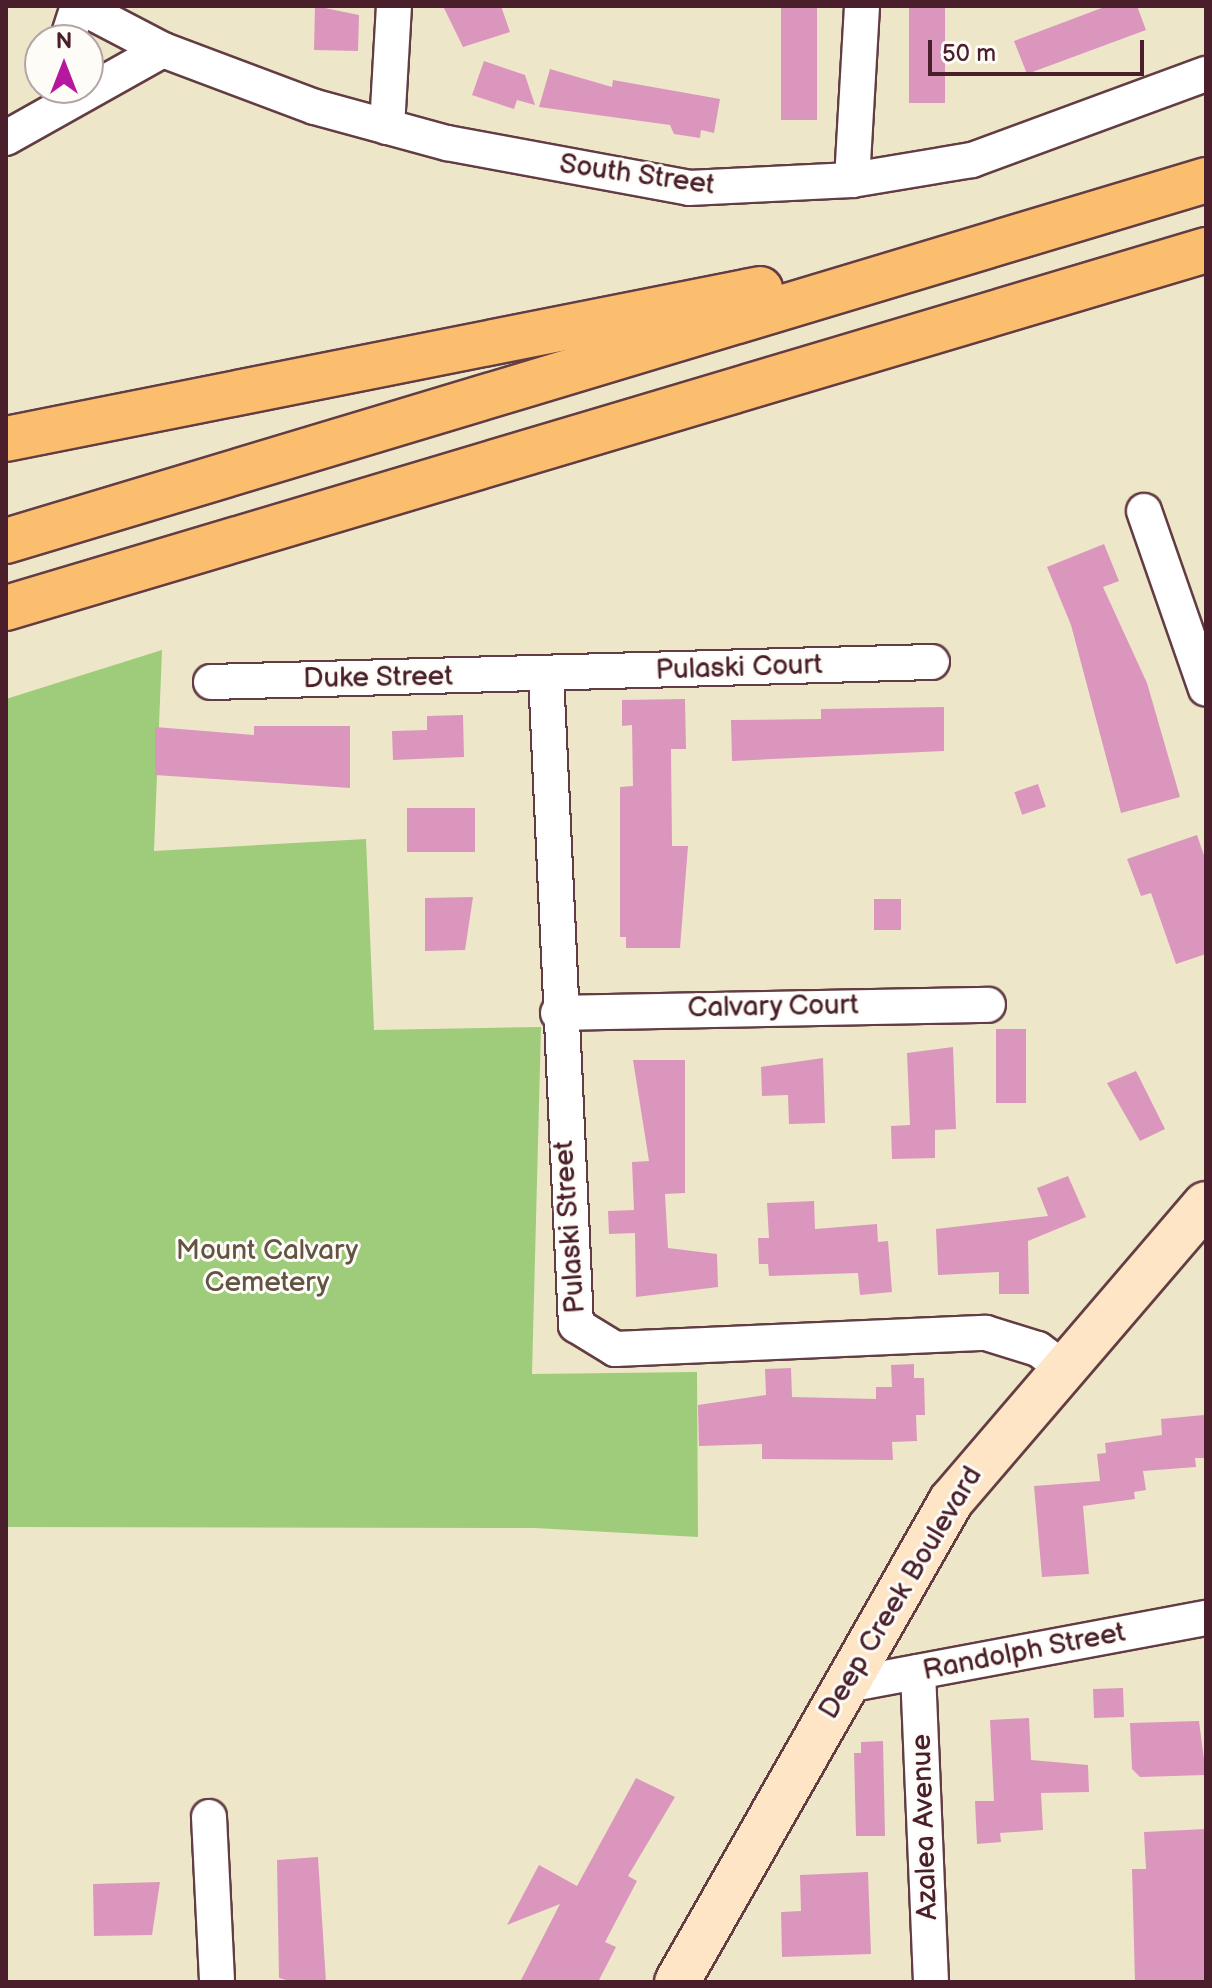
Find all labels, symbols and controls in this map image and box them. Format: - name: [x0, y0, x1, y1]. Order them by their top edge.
- north arrow: [24, 24, 104, 104]
- scale bar: [932, 24, 1148, 74]
- text: N: [56, 28, 72, 55]
- text: 50 m: [942, 39, 996, 68]
- street label: South Street: [557, 147, 717, 203]
- street label: Pulaski Court: [655, 648, 823, 688]
- street label: Duke Street: [303, 660, 453, 696]
- street label: Calvary Court: [686, 989, 860, 1025]
- street label: Pulaski Street: [547, 1139, 593, 1315]
- park label: Mount Calvary Cemetery: [176, 1234, 358, 1300]
- street label: Deep Creek Boulevard: [812, 1461, 990, 1725]
- street label: Randolph Street: [920, 1616, 1128, 1688]
- street label: Azalea Avenue: [905, 1733, 945, 1921]

